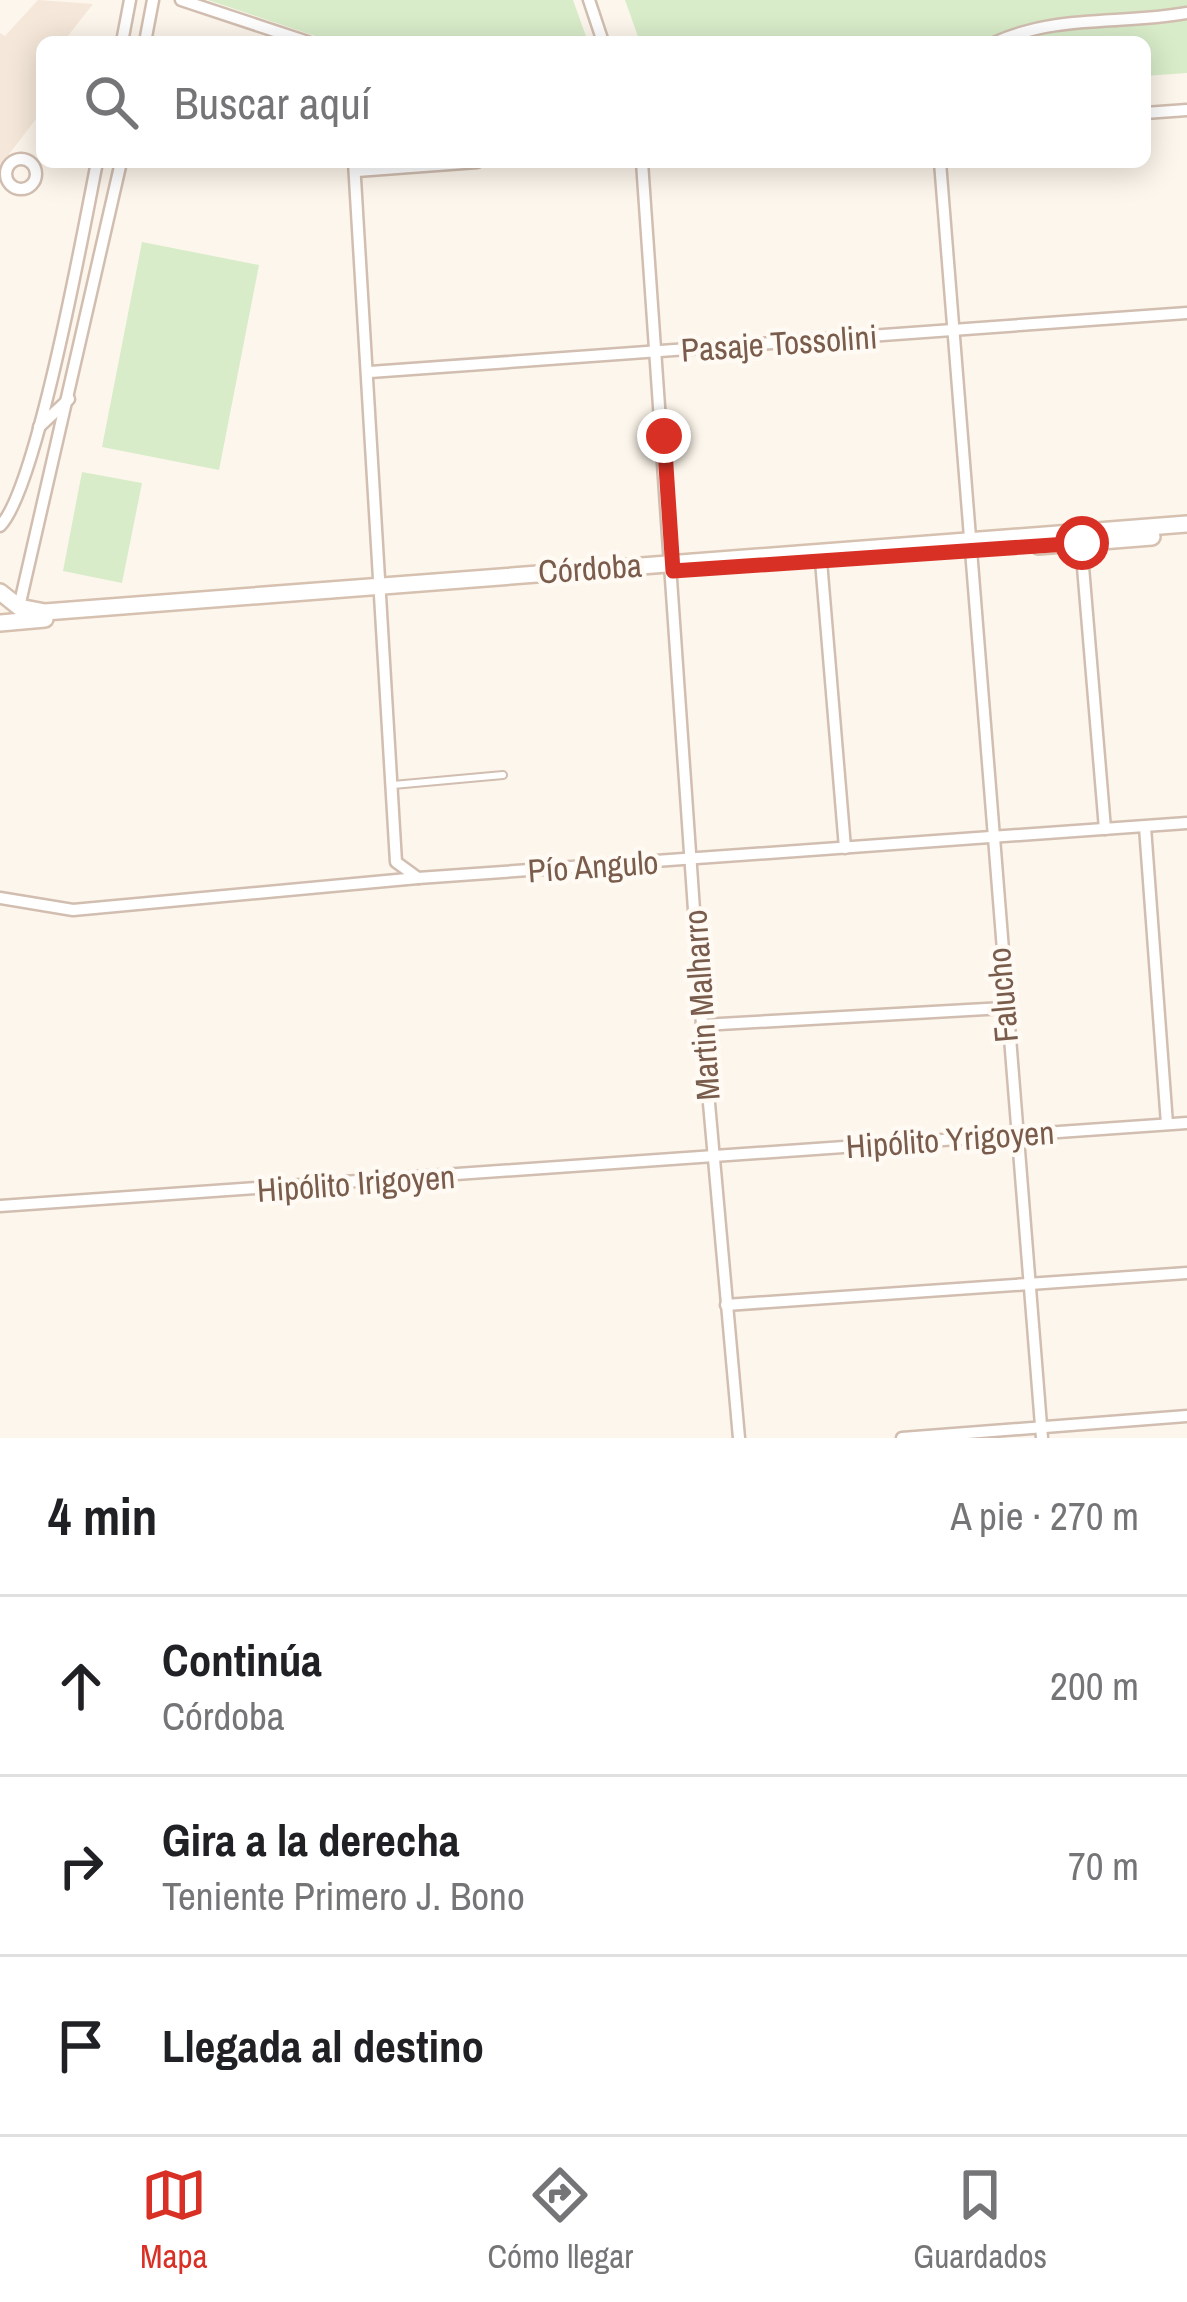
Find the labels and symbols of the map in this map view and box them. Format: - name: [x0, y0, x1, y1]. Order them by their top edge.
- street label: Pasaje Tossolini: [679, 314, 879, 372]
- route end: [637, 409, 691, 463]
- route start: [1055, 516, 1109, 570]
- street label: Córdoba: [537, 542, 643, 594]
- street label: Pío Angulo: [526, 839, 660, 893]
- street label: Martin Malharro: [672, 908, 730, 1102]
- street label: Falucho: [976, 946, 1028, 1044]
- street label: Hipólito Yrigoyen: [844, 1110, 1056, 1168]
- street label: Hipólito Irigoyen: [255, 1154, 457, 1212]

